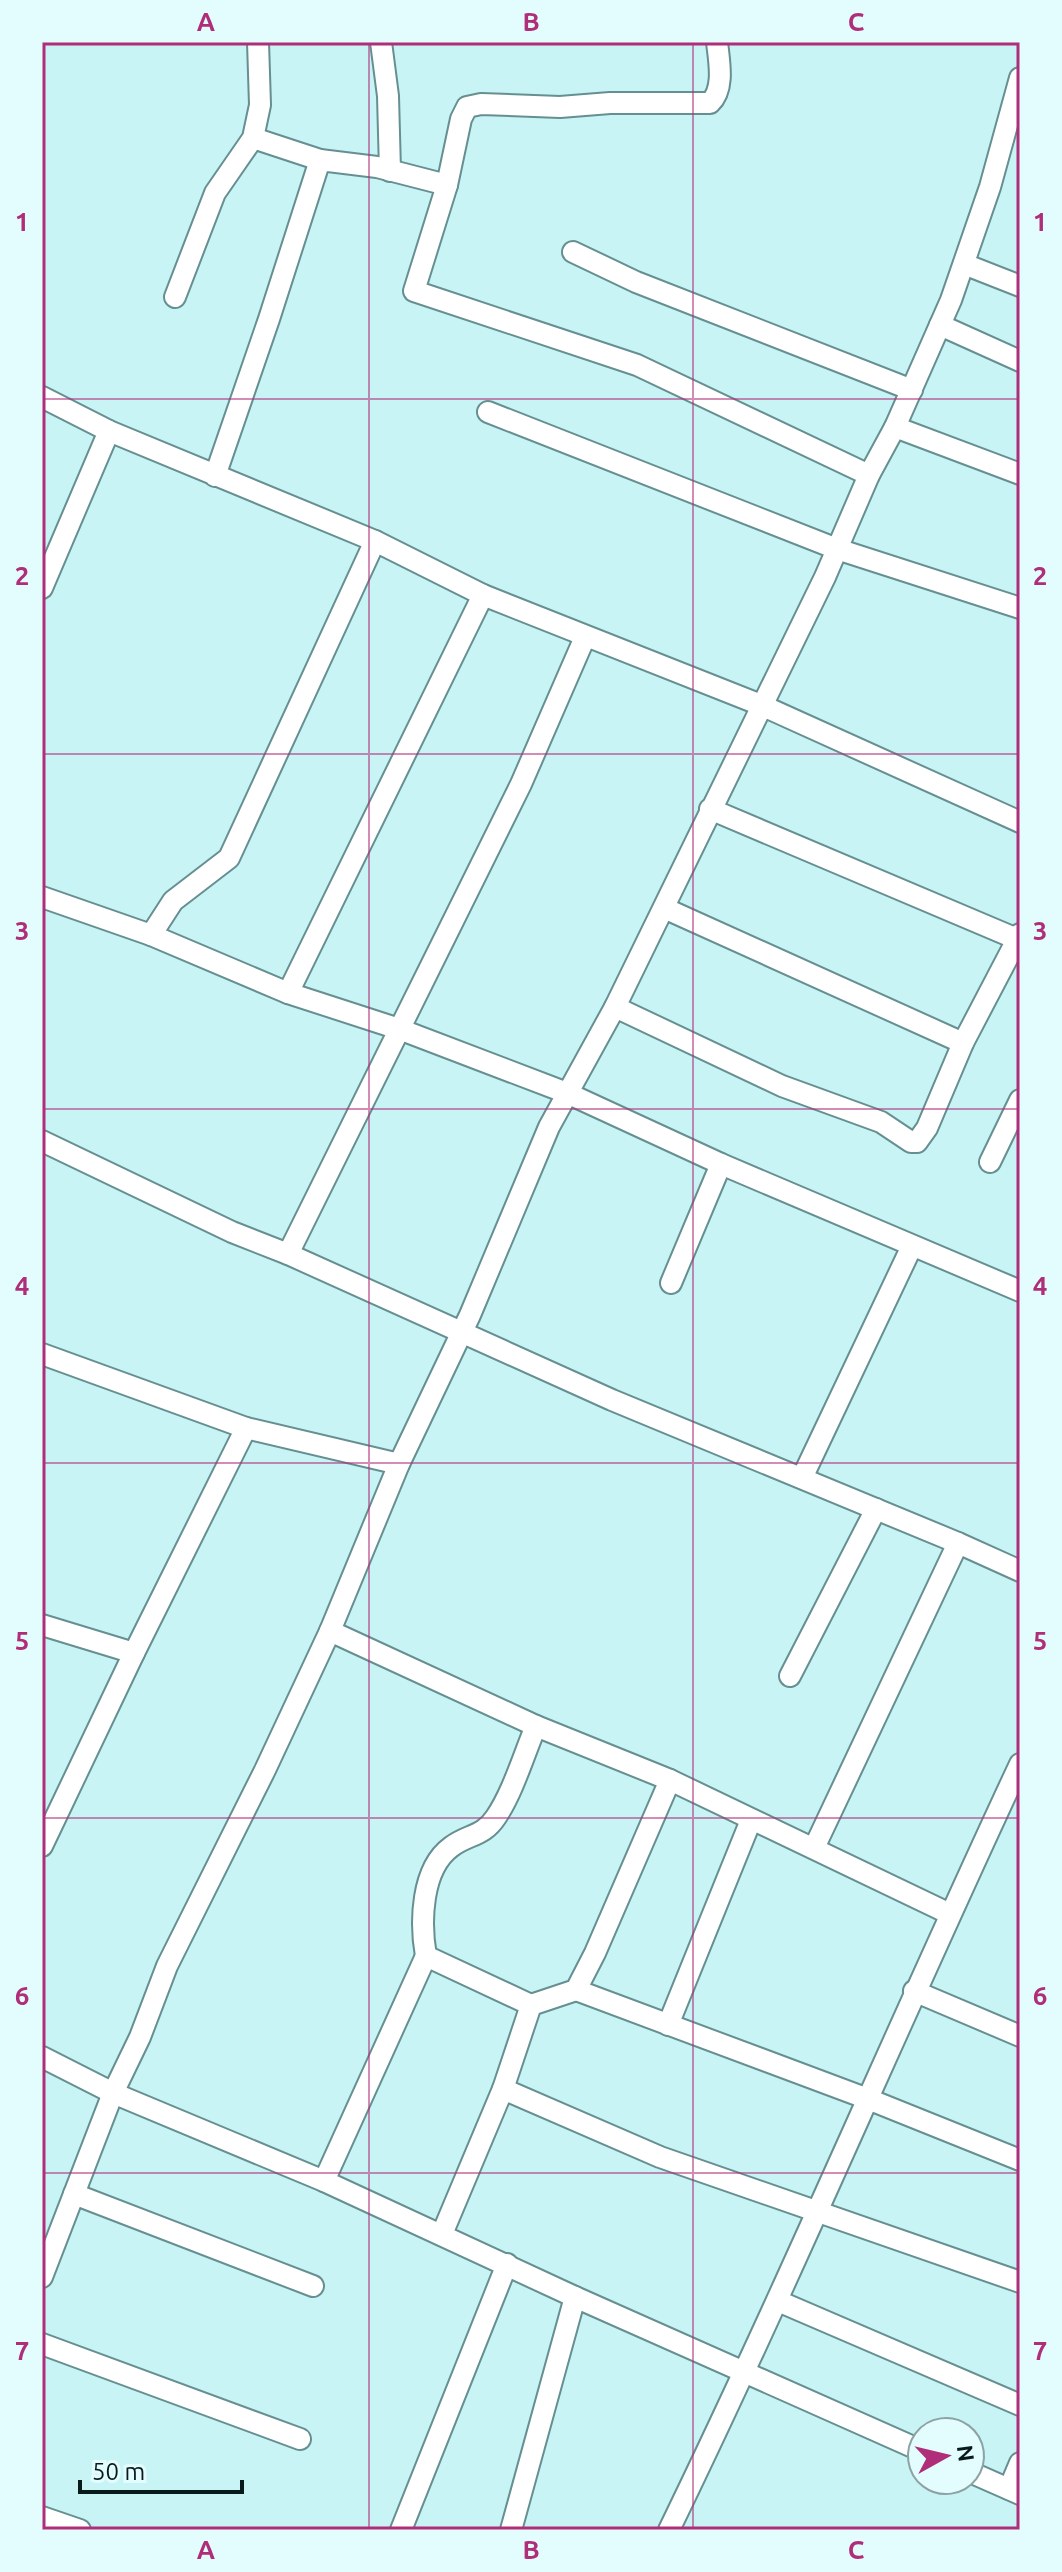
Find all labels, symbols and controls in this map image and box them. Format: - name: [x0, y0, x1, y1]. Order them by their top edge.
- text: A: [197, 7, 216, 36]
- text: B: [522, 7, 540, 36]
- text: C: [848, 7, 865, 36]
- text: 1: [15, 207, 29, 236]
- text: 1: [1033, 207, 1047, 236]
- text: 2: [15, 561, 29, 590]
- text: 2: [1033, 561, 1047, 590]
- text: 3: [15, 916, 29, 945]
- text: 3: [1033, 916, 1047, 945]
- text: 4: [15, 1271, 29, 1300]
- text: 4: [1033, 1271, 1047, 1300]
- text: 5: [15, 1626, 29, 1655]
- text: 5: [1033, 1626, 1047, 1655]
- text: 6: [15, 1981, 29, 2010]
- text: 6: [1033, 1981, 1047, 2010]
- text: 7: [15, 2336, 29, 2365]
- text: 7: [1033, 2336, 1047, 2365]
- north arrow: [906, 2416, 986, 2496]
- text: N: [953, 2443, 980, 2463]
- scale bar: [80, 2444, 242, 2494]
- text: 50 m: [92, 2458, 145, 2485]
- text: A: [197, 2535, 216, 2564]
- text: B: [522, 2535, 540, 2564]
- text: C: [848, 2535, 865, 2564]

